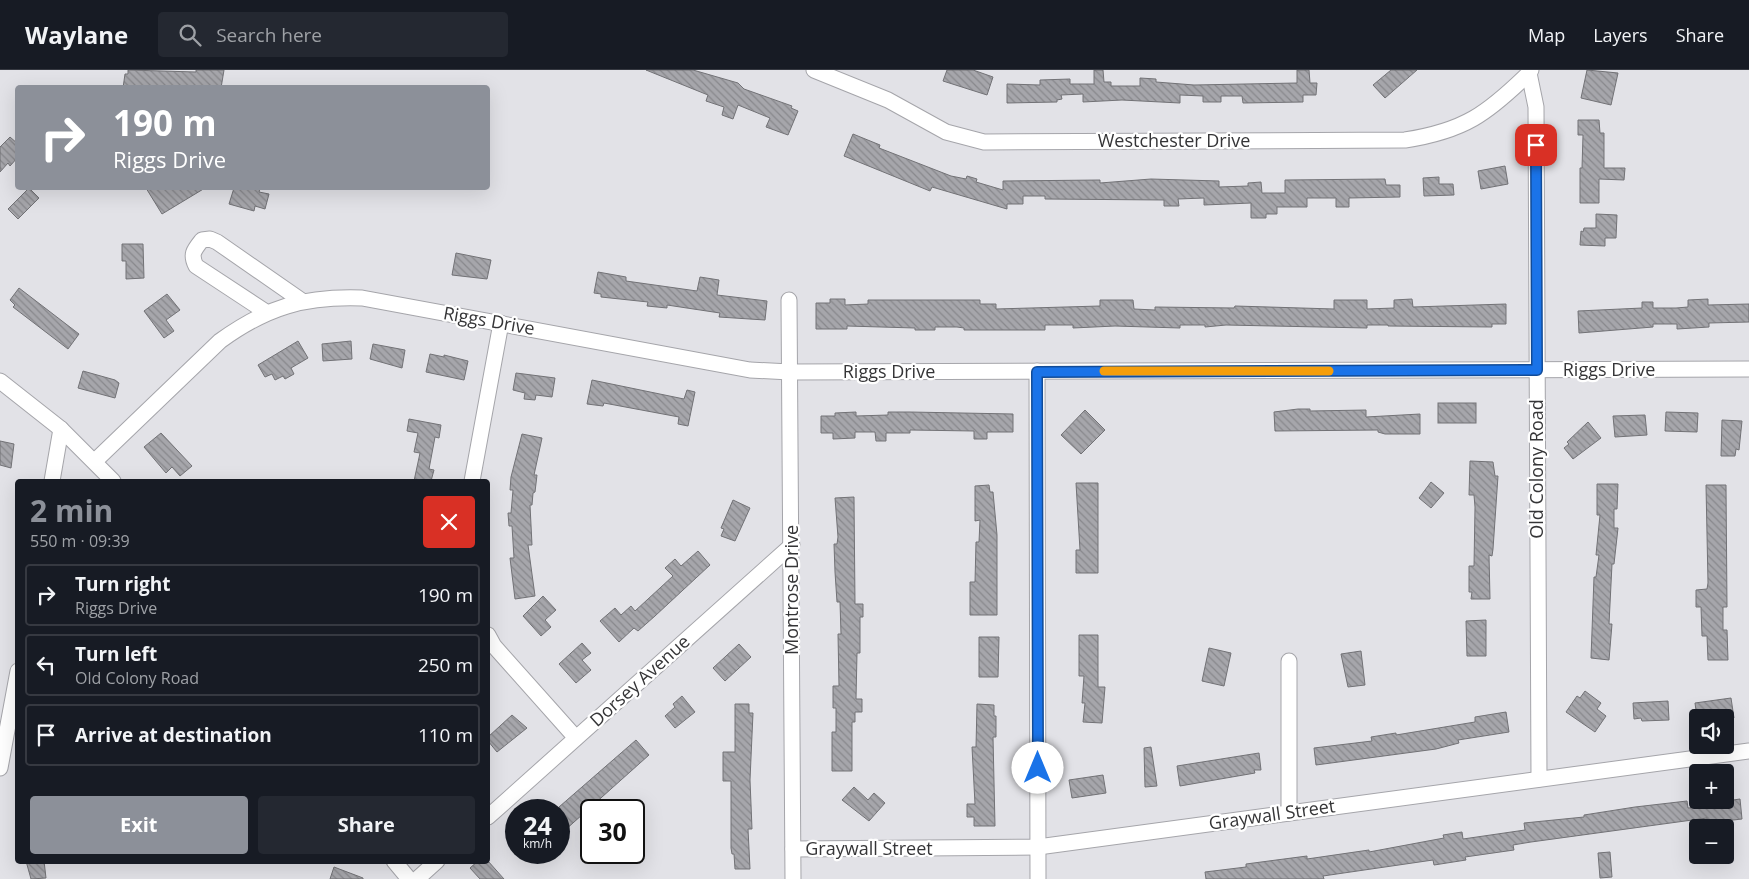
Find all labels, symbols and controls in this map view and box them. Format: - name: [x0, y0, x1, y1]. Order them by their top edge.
- search box: [158, 12, 508, 57]
- text: Waylane: [25, 18, 128, 51]
- icon: search: [176, 21, 204, 49]
- text: Search here: [216, 22, 322, 48]
- text: Map: [1528, 23, 1565, 47]
- text: Layers: [1593, 23, 1648, 47]
- text: Share: [1676, 23, 1724, 47]
- text: 190 m: [113, 99, 217, 146]
- icon: right: [30, 105, 95, 170]
- pin: [1515, 124, 1557, 166]
- street label: Westchester Drive: [1098, 128, 1250, 152]
- icon: arrive: [1522, 131, 1550, 159]
- text: Riggs Drive: [113, 144, 226, 174]
- street label: Riggs Drive: [442, 300, 537, 340]
- street label: Riggs Drive: [1563, 357, 1655, 381]
- street label: Riggs Drive: [843, 359, 935, 383]
- street label: Old Colony Road: [1524, 399, 1548, 539]
- text: 2 min: [30, 490, 113, 531]
- button: close: [423, 496, 475, 548]
- street label: Montrose Drive: [779, 525, 803, 655]
- text: 550 m · 09:39: [30, 530, 130, 552]
- text: Turn right: [75, 571, 170, 597]
- icon: right: [32, 581, 60, 609]
- text: 190 m: [418, 582, 473, 608]
- text: Riggs Drive: [75, 597, 157, 619]
- street label: Dorsey Avenue: [584, 629, 694, 731]
- text: Turn left: [75, 641, 157, 667]
- icon: left: [32, 651, 60, 679]
- text: 250 m: [418, 652, 473, 678]
- text: Old Colony Road: [75, 667, 199, 689]
- map controls: [1689, 709, 1734, 864]
- button: sound: [1689, 709, 1734, 754]
- icon: arrive: [32, 721, 60, 749]
- text: Arrive at destination: [75, 722, 272, 748]
- text: 110 m: [418, 722, 473, 748]
- position arrow: [1011, 741, 1063, 793]
- button: +: [1689, 764, 1734, 809]
- street label: Graywall Street: [1207, 793, 1337, 835]
- button: Exit: [30, 796, 248, 854]
- button: Share: [258, 796, 475, 854]
- speed limit sign: 30: [580, 799, 645, 864]
- text: 24: [523, 808, 552, 842]
- button: −: [1689, 819, 1734, 864]
- text: km/h: [523, 835, 552, 852]
- street label: Graywall Street: [805, 836, 933, 860]

